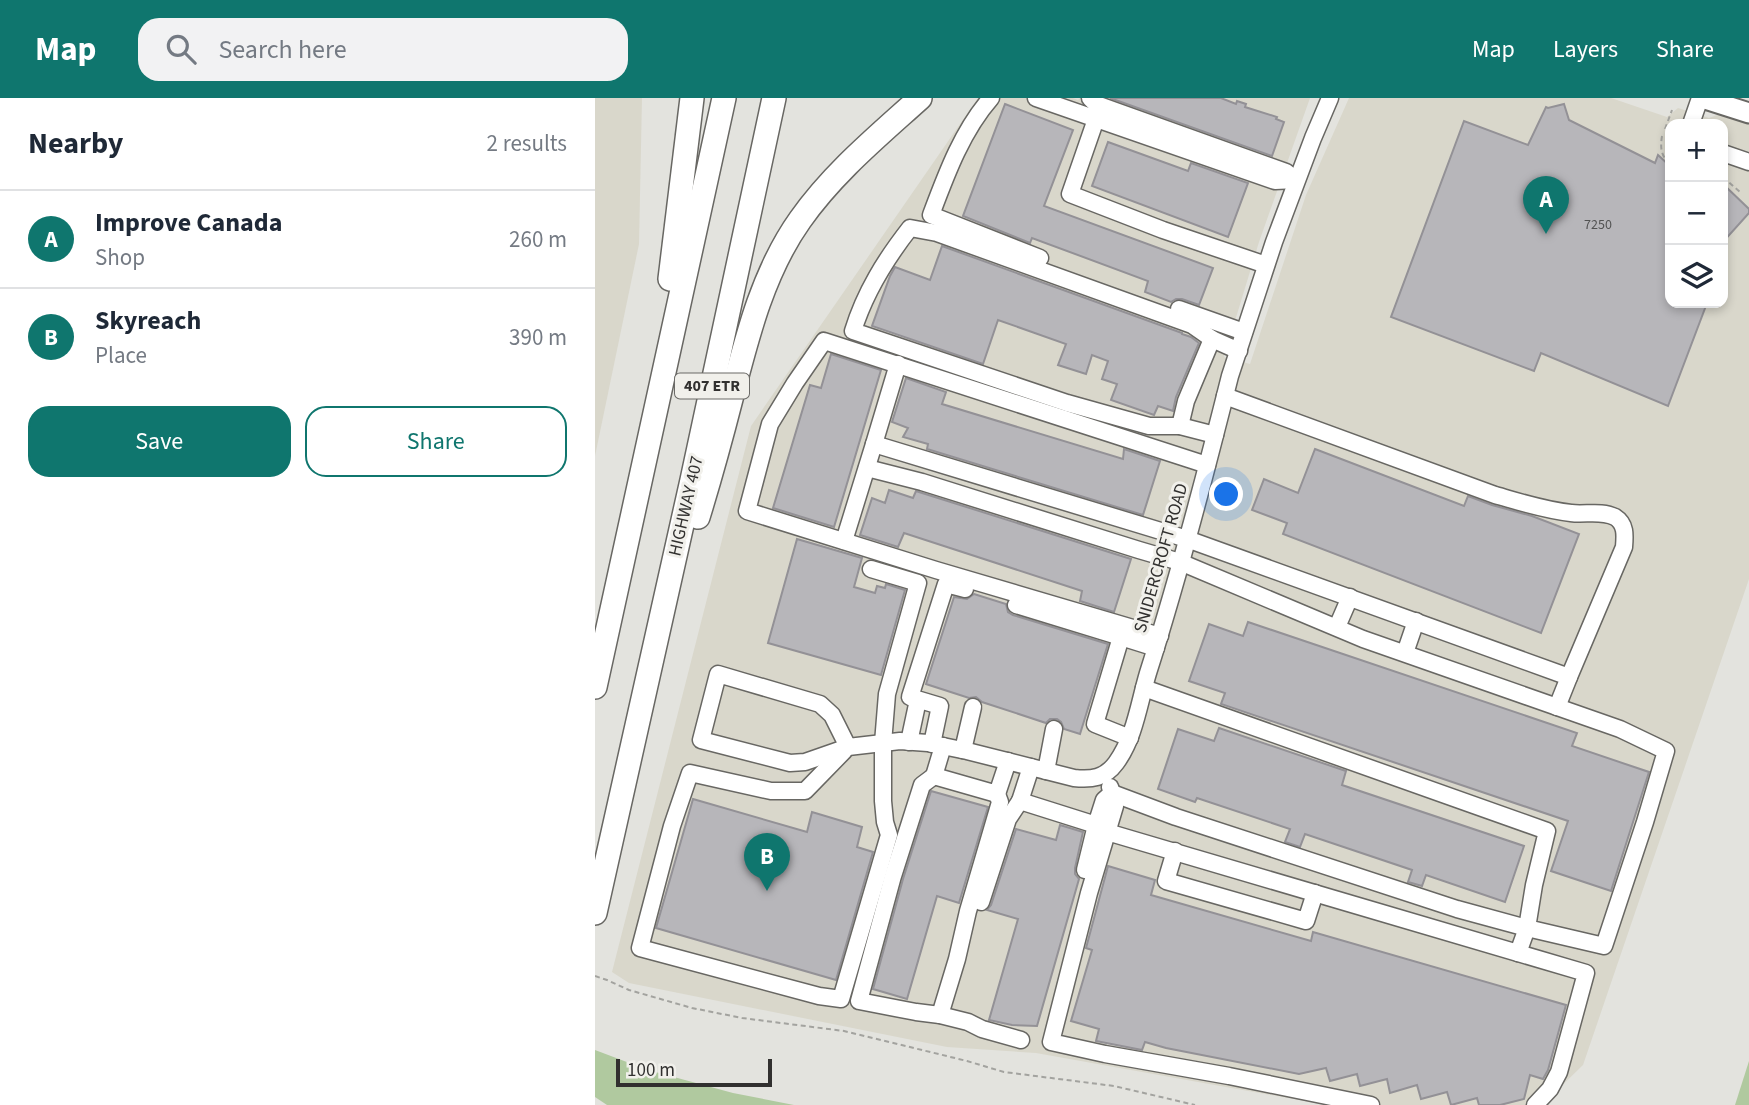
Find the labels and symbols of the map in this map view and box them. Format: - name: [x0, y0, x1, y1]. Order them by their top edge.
- pin: A: [1523, 176, 1569, 234]
- house number: 7250: [1584, 215, 1612, 235]
- road number: 407 ETR: [675, 374, 749, 398]
- street label: HIGHWAY 407: [662, 453, 710, 559]
- your location: [1209, 477, 1243, 511]
- street label: SNIDERCROFT ROAD: [1128, 480, 1194, 636]
- pin: B: [744, 833, 790, 891]
- scale bar: [616, 1056, 772, 1088]

